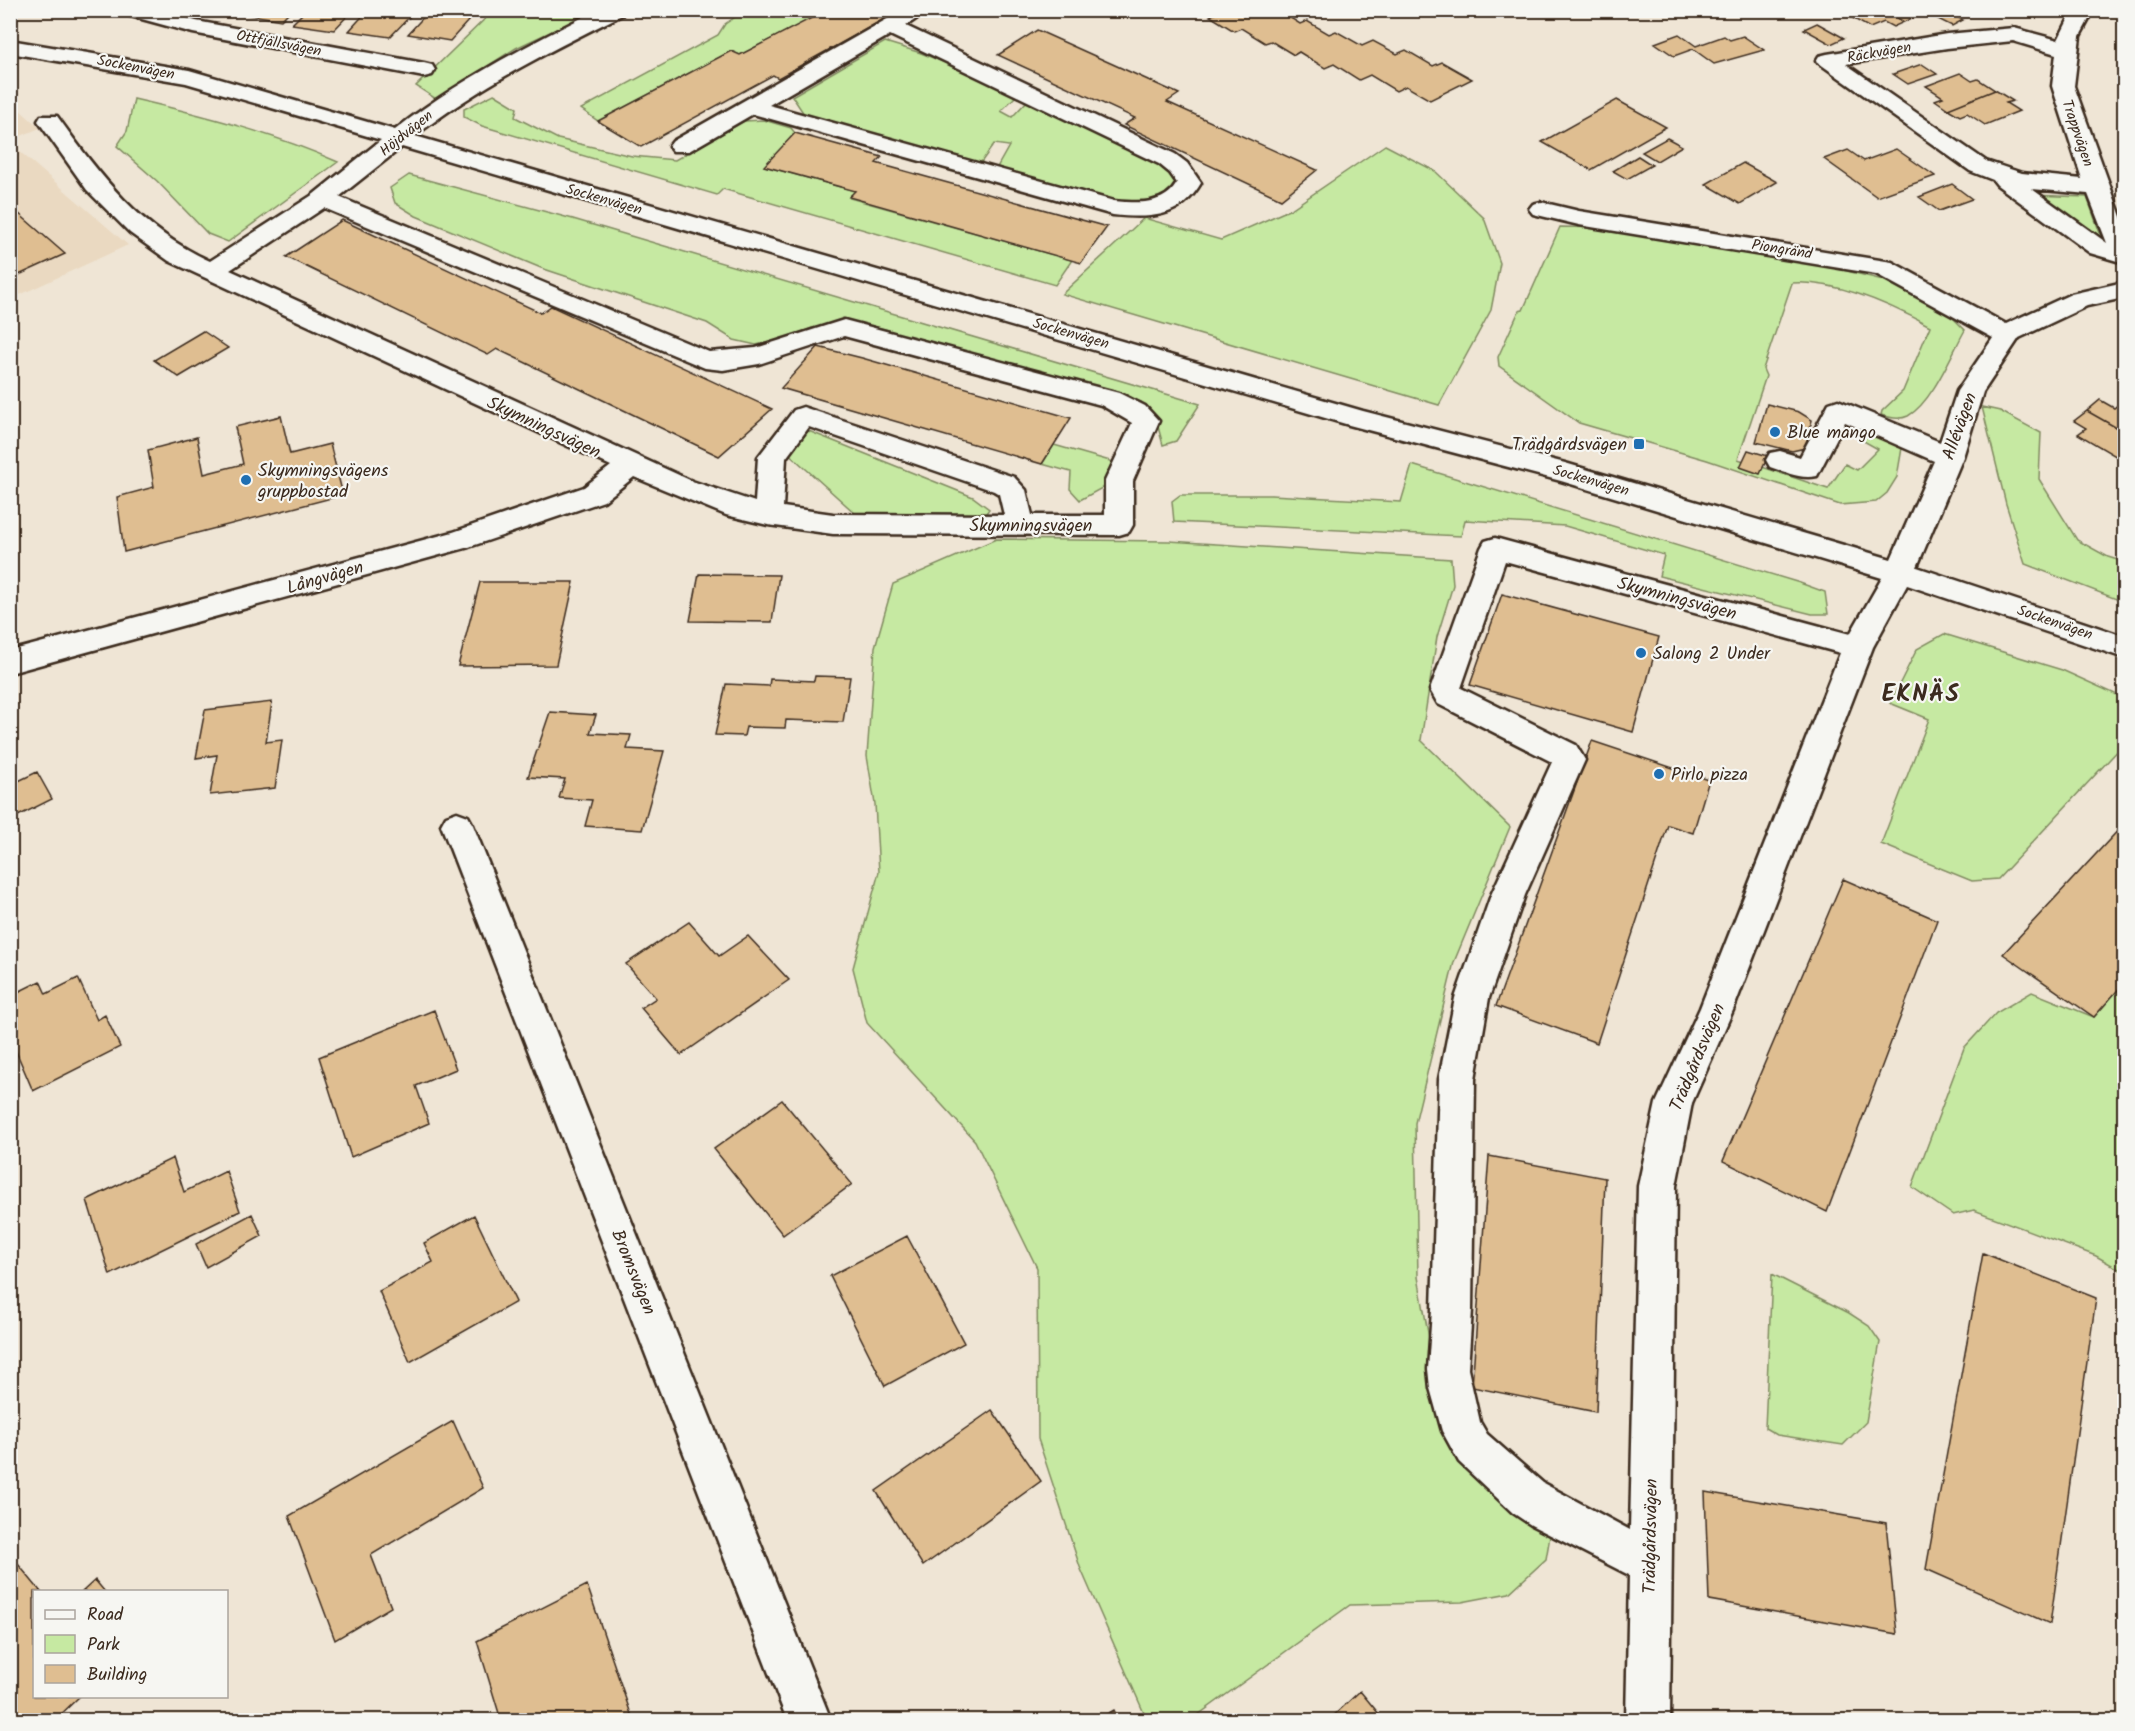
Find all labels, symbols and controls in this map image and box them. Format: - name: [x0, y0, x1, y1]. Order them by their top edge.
- street label: Ottfjällsvägen: [234, 24, 323, 64]
- street label: Räckvägen: [1845, 36, 1913, 70]
- street label: Sockenvägen: [95, 49, 177, 87]
- street label: Trappvägen: [2054, 96, 2100, 170]
- street label: Höjdvägen: [374, 104, 439, 163]
- street label: Sockenvägen: [563, 178, 645, 222]
- street label: Piongränd: [1750, 233, 1814, 267]
- street label: Sockenvägen: [1030, 312, 1112, 356]
- street label: Skymningsvägen: [482, 389, 605, 467]
- street label: Allévägen: [1935, 389, 1986, 464]
- place label: Blue mango: [1787, 419, 1876, 448]
- marker: Blue mango: [1768, 425, 1782, 439]
- place label: Trädgårdsvägen: [1512, 431, 1627, 460]
- marker: Trädgårdsvägen: [1632, 437, 1646, 451]
- place label: Skymningsvägens gruppbostad: [257, 457, 389, 507]
- street label: Sockenvägen: [1550, 459, 1632, 503]
- marker: Skymningsvägens gruppbostad: [239, 473, 253, 487]
- street label: Skymningsvägen: [970, 512, 1092, 541]
- street label: Långvägen: [284, 554, 367, 603]
- street label: Skymningsvägen: [1614, 570, 1740, 629]
- street label: Sockenvägen: [2014, 599, 2096, 647]
- place label: Salong 2 Under: [1653, 640, 1771, 669]
- marker: Salong 2 Under: [1634, 646, 1648, 660]
- district label: EKNÄS: [1882, 675, 1960, 714]
- place label: Pirlo pizza: [1671, 761, 1748, 790]
- marker: Pirlo pizza: [1652, 767, 1666, 781]
- street label: Trädgårdsvägen: [1663, 999, 1734, 1116]
- street label: Bromsvägen: [602, 1225, 663, 1320]
- street label: Trädgårdsvägen: [1636, 1478, 1667, 1594]
- legend: [33, 1590, 228, 1698]
- text: Road: [87, 1601, 124, 1630]
- text: Park: [87, 1631, 120, 1660]
- text: Building: [87, 1661, 147, 1690]

